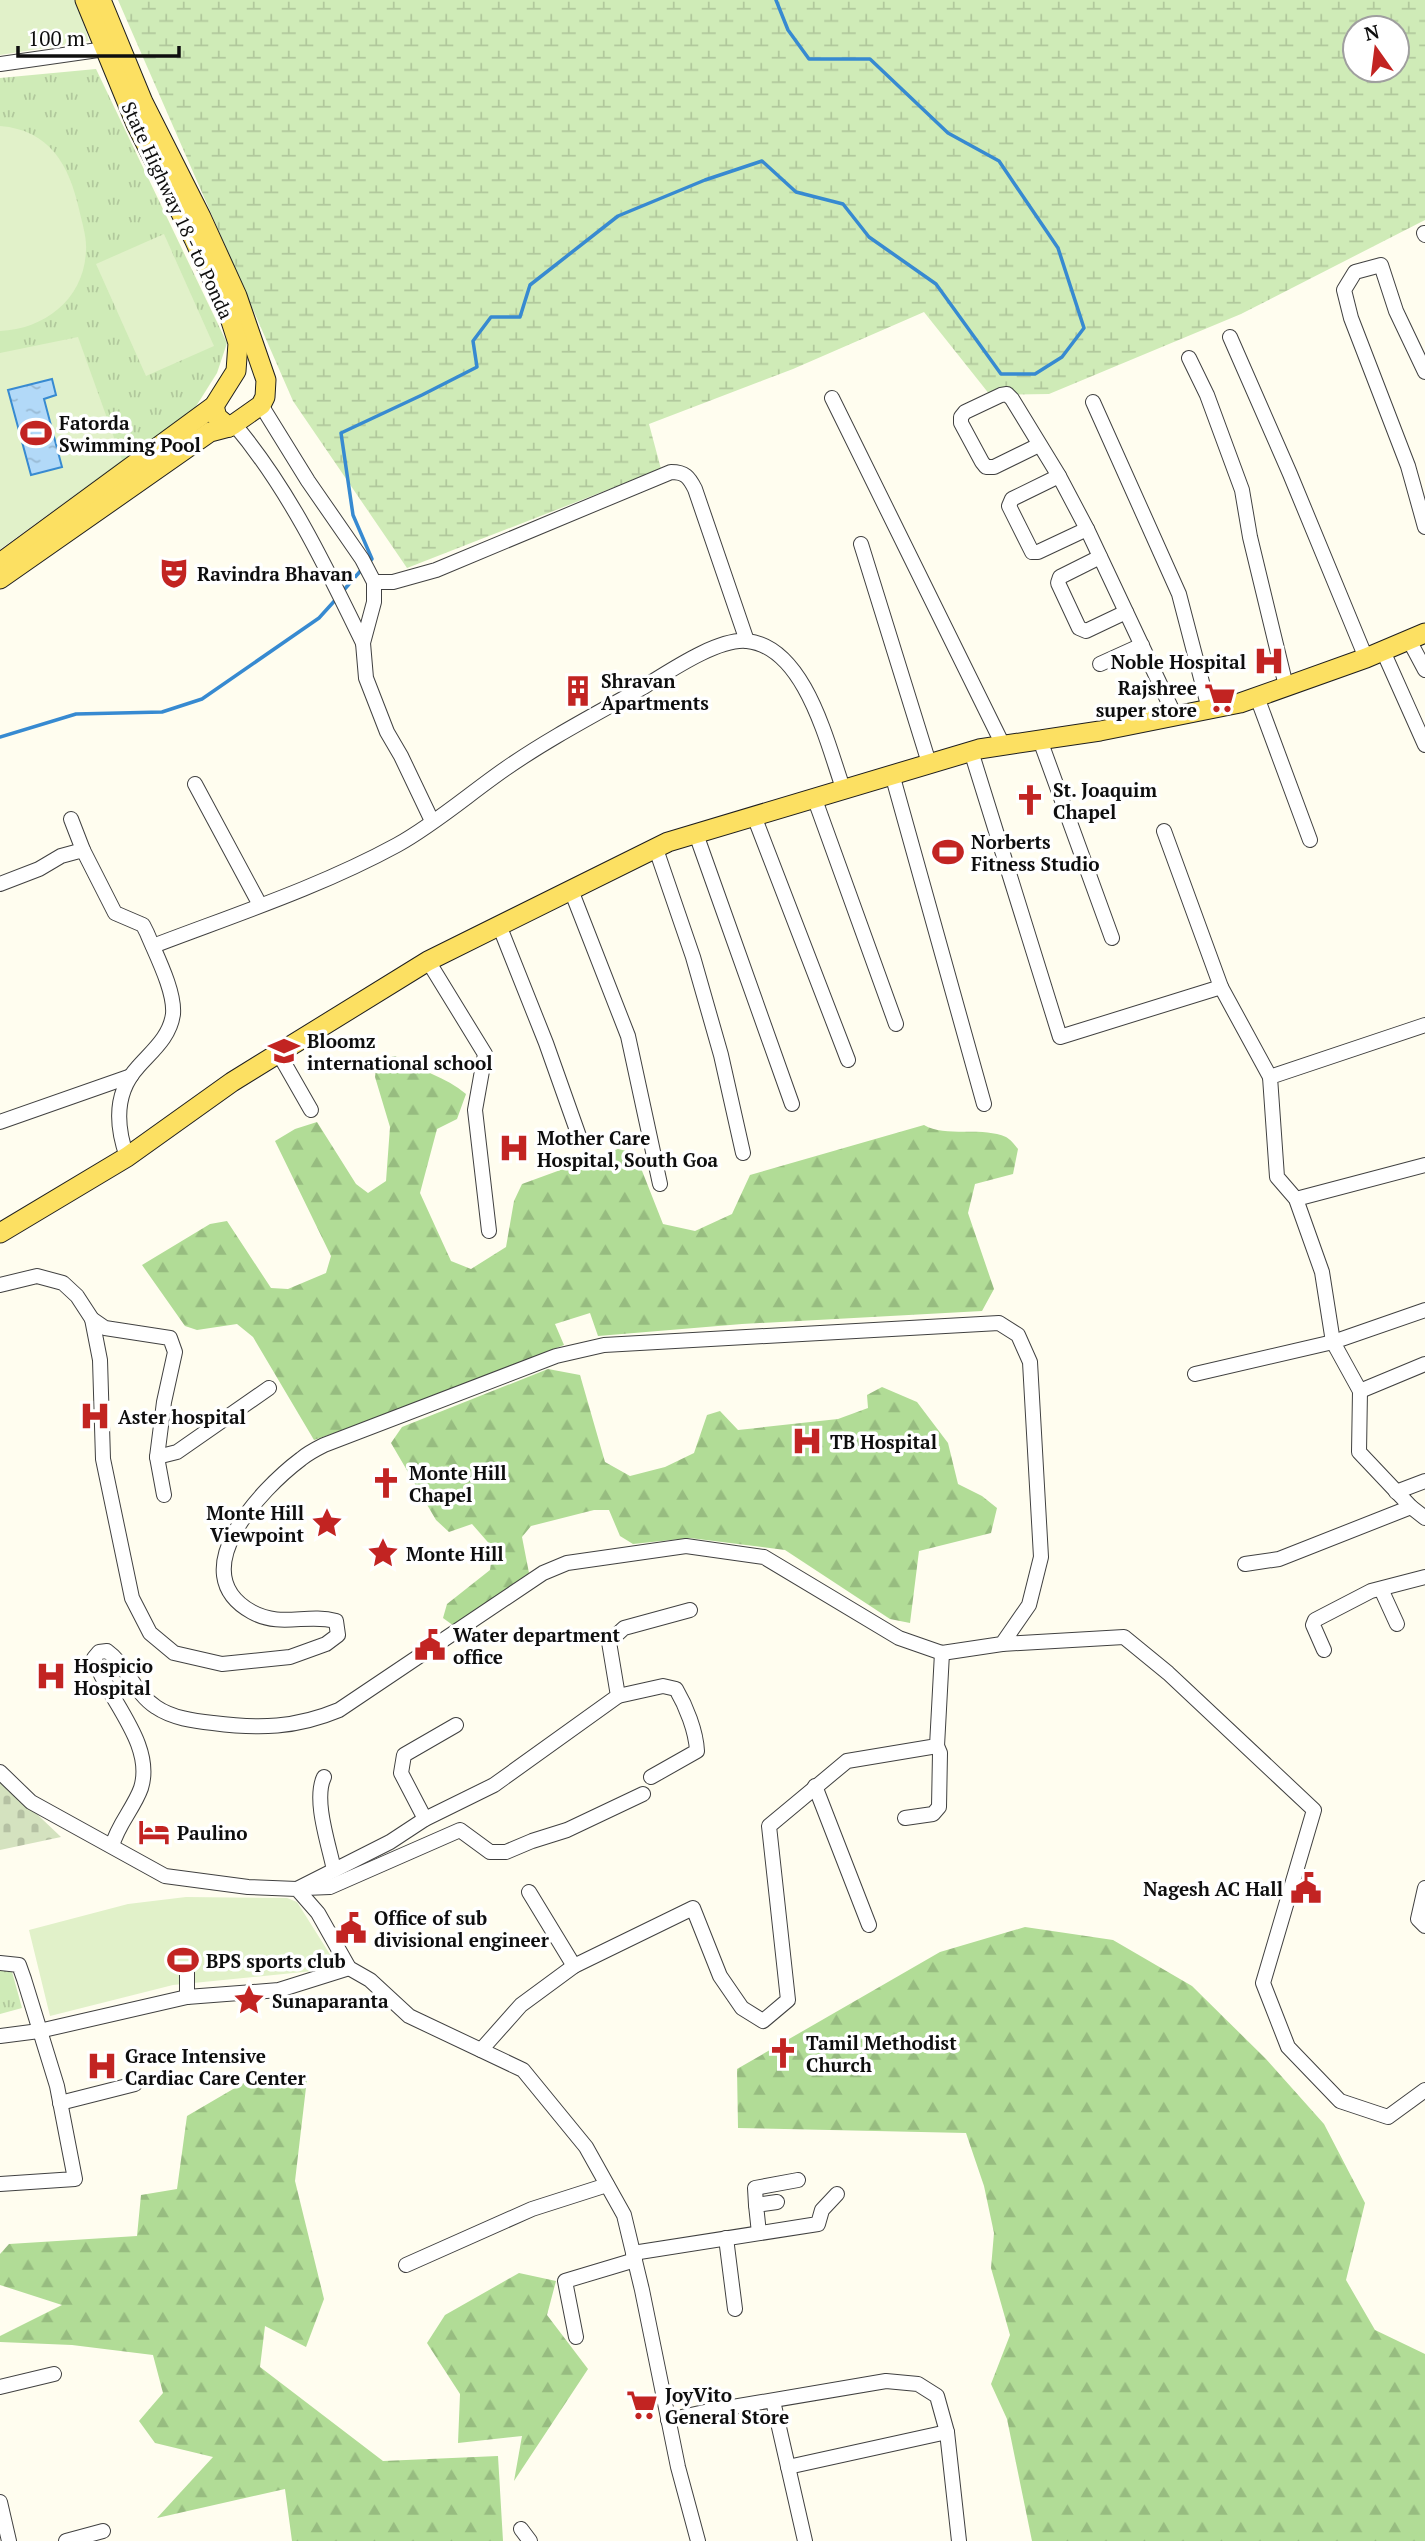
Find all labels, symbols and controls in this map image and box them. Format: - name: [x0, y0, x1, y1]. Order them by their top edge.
- scale bar: [18, 14, 178, 58]
- north arrow: [1341, 14, 1411, 84]
- text: N: [1362, 18, 1382, 46]
- text: 100 m: [28, 24, 85, 52]
- street label: State Highway 18 - to Ponda: [117, 97, 240, 323]
- place label: Fatorda Swimming Pool: [59, 410, 201, 457]
- sports icon: Fatorda Swimming Pool: [19, 416, 53, 450]
- theatre icon: Ravindra Bhavan: [157, 556, 191, 590]
- place label: Ravindra Bhavan: [197, 561, 354, 586]
- hospital icon: Noble Hospital: [1252, 644, 1286, 678]
- place label: Noble Hospital: [1111, 649, 1246, 674]
- place label: Shravan Apartments: [601, 668, 709, 715]
- building icon: Shravan Apartments: [561, 674, 595, 708]
- place label: Rajshree super store: [1096, 675, 1197, 722]
- supermarket icon: Rajshree super store: [1203, 681, 1237, 715]
- place label: St. Joaquim Chapel: [1053, 777, 1157, 824]
- church icon: St. Joaquim Chapel: [1013, 783, 1047, 817]
- place label: Norberts Fitness Studio: [971, 829, 1100, 876]
- sports icon: Norberts Fitness Studio: [931, 835, 965, 869]
- place label: Bloomz international school: [307, 1028, 493, 1075]
- school or university icon: Bloomz international school: [267, 1034, 301, 1068]
- place label: Mother Care Hospital, South Goa: [537, 1125, 718, 1172]
- hospital icon: Mother Care Hospital, South Goa: [497, 1131, 531, 1165]
- hospital icon: Aster hospital: [78, 1399, 112, 1433]
- place label: Aster hospital: [118, 1404, 246, 1429]
- hospital icon: TB Hospital: [790, 1424, 824, 1458]
- place label: TB Hospital: [830, 1429, 937, 1454]
- place label: Monte Hill Chapel: [409, 1460, 507, 1507]
- church icon: Monte Hill Chapel: [369, 1466, 403, 1500]
- place label: Monte Hill Viewpoint: [206, 1500, 304, 1547]
- place icon: Monte Hill Viewpoint: [310, 1506, 344, 1540]
- place icon: Monte Hill: [366, 1536, 400, 1570]
- place label: Monte Hill: [406, 1541, 504, 1566]
- place label: Water department office: [453, 1622, 620, 1669]
- public building icon: Water department office: [413, 1628, 447, 1662]
- place label: Hospicio Hospital: [74, 1653, 153, 1700]
- hospital icon: Hospicio Hospital: [34, 1659, 68, 1693]
- hotel icon: Paulino: [137, 1815, 171, 1849]
- place label: Paulino: [177, 1820, 248, 1845]
- public building icon: Nagesh AC Hall: [1289, 1871, 1323, 1905]
- place label: Nagesh AC Hall: [1143, 1876, 1283, 1901]
- place label: Office of sub divisional engineer: [374, 1905, 550, 1952]
- public building icon: Office of sub divisional engineer: [334, 1911, 368, 1945]
- sports icon: BPS sports club: [166, 1943, 200, 1977]
- place label: BPS sports club: [206, 1948, 346, 1973]
- place icon: Sunaparanta: [232, 1983, 266, 2017]
- place label: Sunaparanta: [272, 1988, 389, 2013]
- place label: Tamil Methodist Church: [806, 2030, 957, 2077]
- church icon: Tamil Methodist Church: [766, 2036, 800, 2070]
- place label: Grace Intensive Cardiac Care Center: [125, 2043, 306, 2090]
- hospital icon: Grace Intensive Cardiac Care Center: [85, 2049, 119, 2083]
- place label: JoyVito General Store: [665, 2382, 789, 2429]
- supermarket icon: JoyVito General Store: [625, 2388, 659, 2422]

